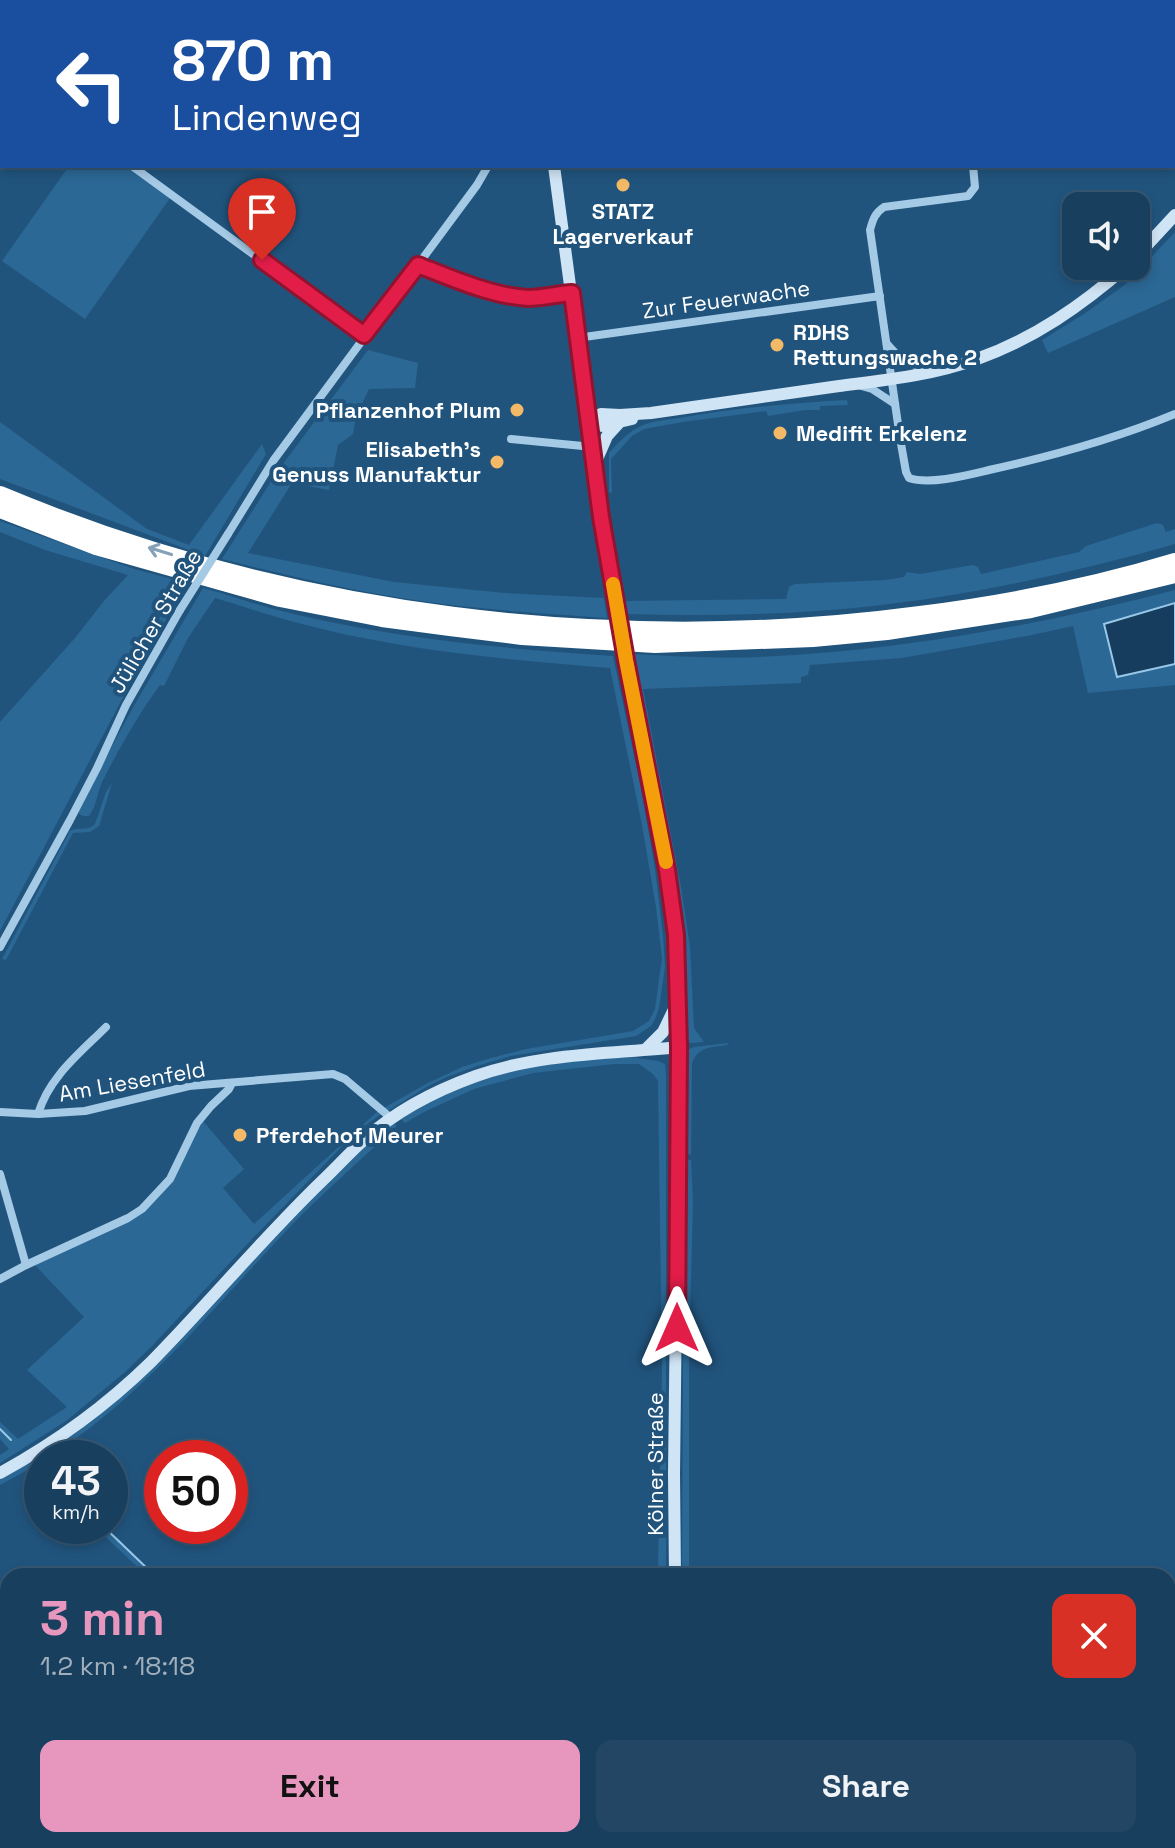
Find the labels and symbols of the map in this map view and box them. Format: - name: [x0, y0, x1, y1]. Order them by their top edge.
- marker: STATZ Lagerverkauf: [614, 176, 632, 194]
- pin: [228, 178, 296, 260]
- place label: STATZ Lagerverkauf: [553, 197, 693, 250]
- street label: Zur Feuerwache: [640, 273, 812, 325]
- place label: RDHS Rettungswache 2: [793, 318, 977, 371]
- marker: RDHS Rettungswache 2: [768, 336, 786, 354]
- place label: Pflanzenhof Plum: [316, 396, 501, 424]
- marker: Pflanzenhof Plum: [508, 401, 526, 419]
- place label: Medifit Erkelenz: [796, 419, 967, 447]
- marker: Medifit Erkelenz: [771, 424, 789, 442]
- place label: Elisabeth’s Genuss Manufaktur: [272, 435, 481, 488]
- marker: Elisabeth’s Genuss Manufaktur: [488, 453, 506, 471]
- one-way arrow: [147, 543, 173, 558]
- street label: Jülicher Straße: [103, 544, 207, 698]
- street label: Am Liesenfeld: [56, 1054, 208, 1108]
- place label: Pferdehof Meurer: [256, 1121, 444, 1149]
- marker: Pferdehof Meurer: [231, 1126, 249, 1144]
- position arrow: [635, 1286, 719, 1370]
- street label: Kölner Straße: [641, 1392, 669, 1536]
- speed limit sign: 50: [144, 1440, 248, 1544]

